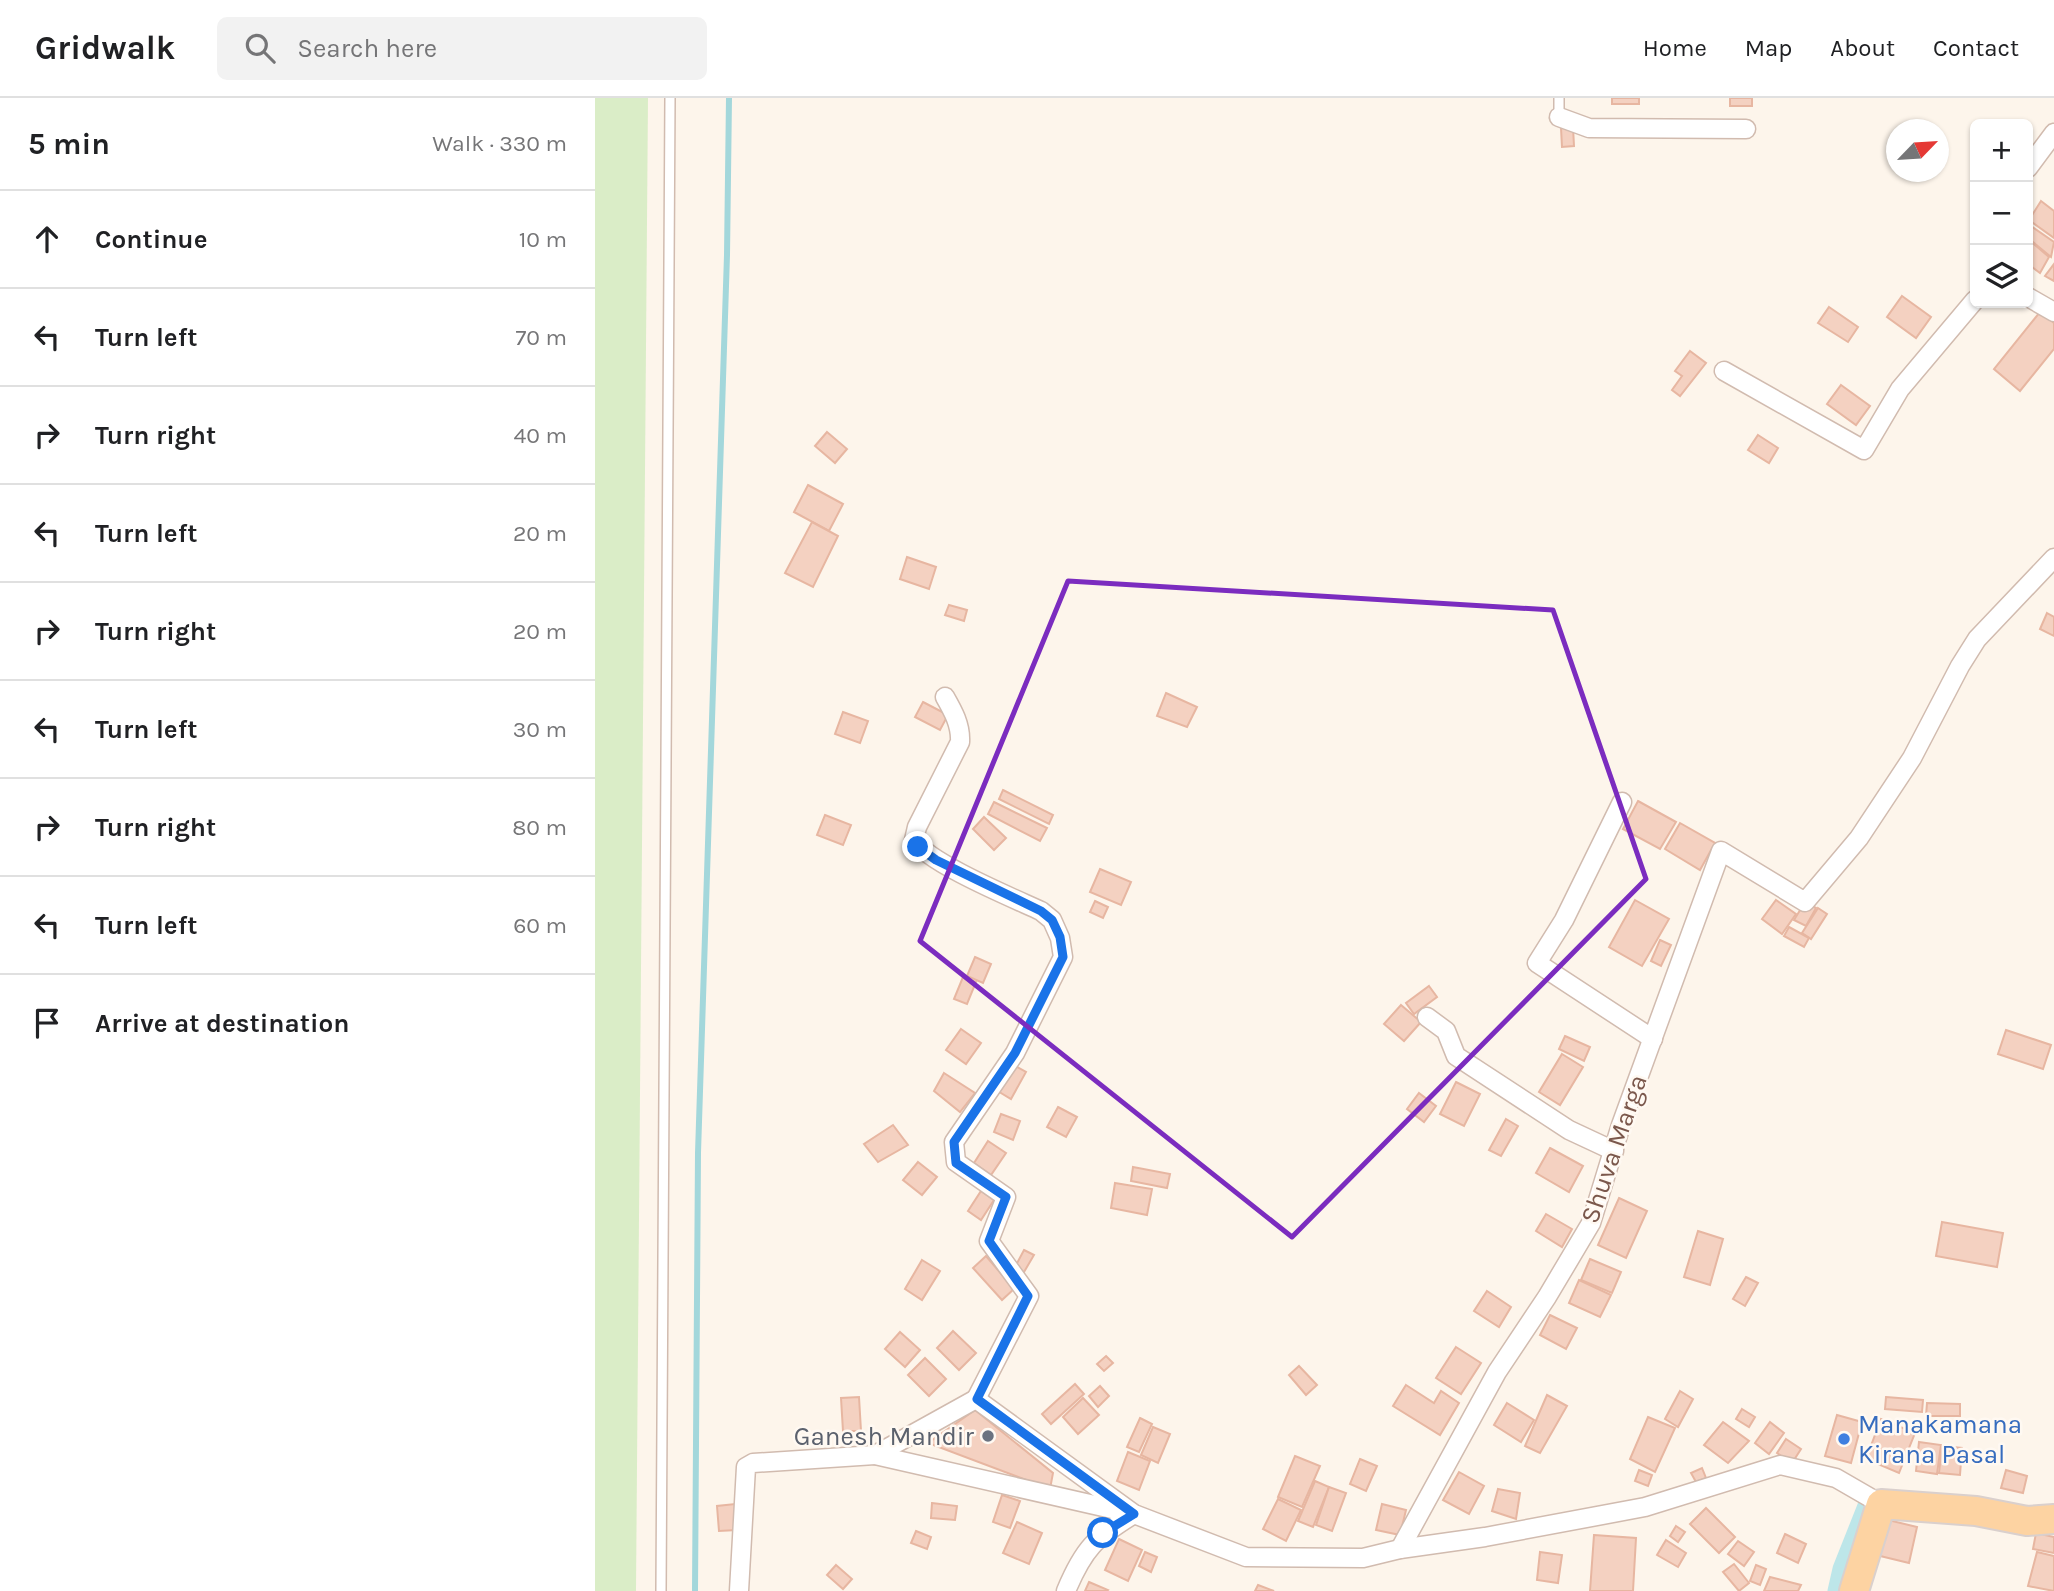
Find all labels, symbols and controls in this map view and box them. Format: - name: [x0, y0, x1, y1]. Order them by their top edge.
- search box: [217, 17, 707, 80]
- text: Gridwalk: [35, 29, 175, 67]
- icon: search: [241, 29, 279, 67]
- text: Search here: [297, 33, 437, 64]
- text: Home: [1643, 34, 1707, 62]
- text: Map: [1745, 34, 1792, 62]
- text: About: [1830, 34, 1895, 62]
- text: Contact: [1933, 34, 2019, 62]
- north arrow: [1886, 119, 1949, 182]
- map controls: [1970, 119, 2033, 308]
- button: +: [1970, 119, 2033, 182]
- text: 5 min: [28, 126, 110, 162]
- text: Walk · 330 m: [432, 130, 567, 157]
- button: −: [1970, 182, 2033, 245]
- icon: ahead: [28, 220, 66, 258]
- text: Continue: [95, 224, 207, 255]
- text: 10 m: [519, 226, 567, 253]
- button: layers: [1970, 245, 2033, 308]
- icon: left: [28, 318, 66, 356]
- text: Turn left: [95, 322, 197, 353]
- text: 70 m: [516, 324, 567, 351]
- icon: right: [28, 416, 66, 454]
- text: Turn right: [95, 420, 216, 451]
- text: 40 m: [514, 422, 567, 449]
- icon: left: [28, 514, 66, 552]
- text: Turn left: [95, 518, 197, 549]
- text: 20 m: [513, 520, 567, 547]
- icon: right: [28, 612, 66, 650]
- text: Turn right: [95, 616, 216, 647]
- text: 20 m: [513, 618, 567, 645]
- icon: left: [28, 710, 66, 748]
- text: Turn left: [95, 714, 197, 745]
- text: 30 m: [513, 716, 567, 743]
- icon: right: [28, 808, 66, 846]
- text: Turn right: [95, 812, 216, 843]
- text: 80 m: [512, 814, 567, 841]
- route end: [902, 831, 933, 862]
- icon: left: [28, 906, 66, 944]
- text: Turn left: [95, 910, 197, 941]
- text: 60 m: [513, 912, 567, 939]
- icon: arrive: [28, 1004, 66, 1042]
- text: Arrive at destination: [95, 1008, 349, 1039]
- street label: Shuva Marga: [1574, 1071, 1654, 1227]
- place label: Manakamana Kirana Pasal: [1858, 1409, 2022, 1470]
- place label: Ganesh Mandir: [794, 1421, 975, 1452]
- marker: Ganesh Mandir: [980, 1428, 996, 1444]
- marker: Manakamana Kirana Pasal: [1836, 1431, 1852, 1447]
- route start: [1087, 1517, 1118, 1548]

